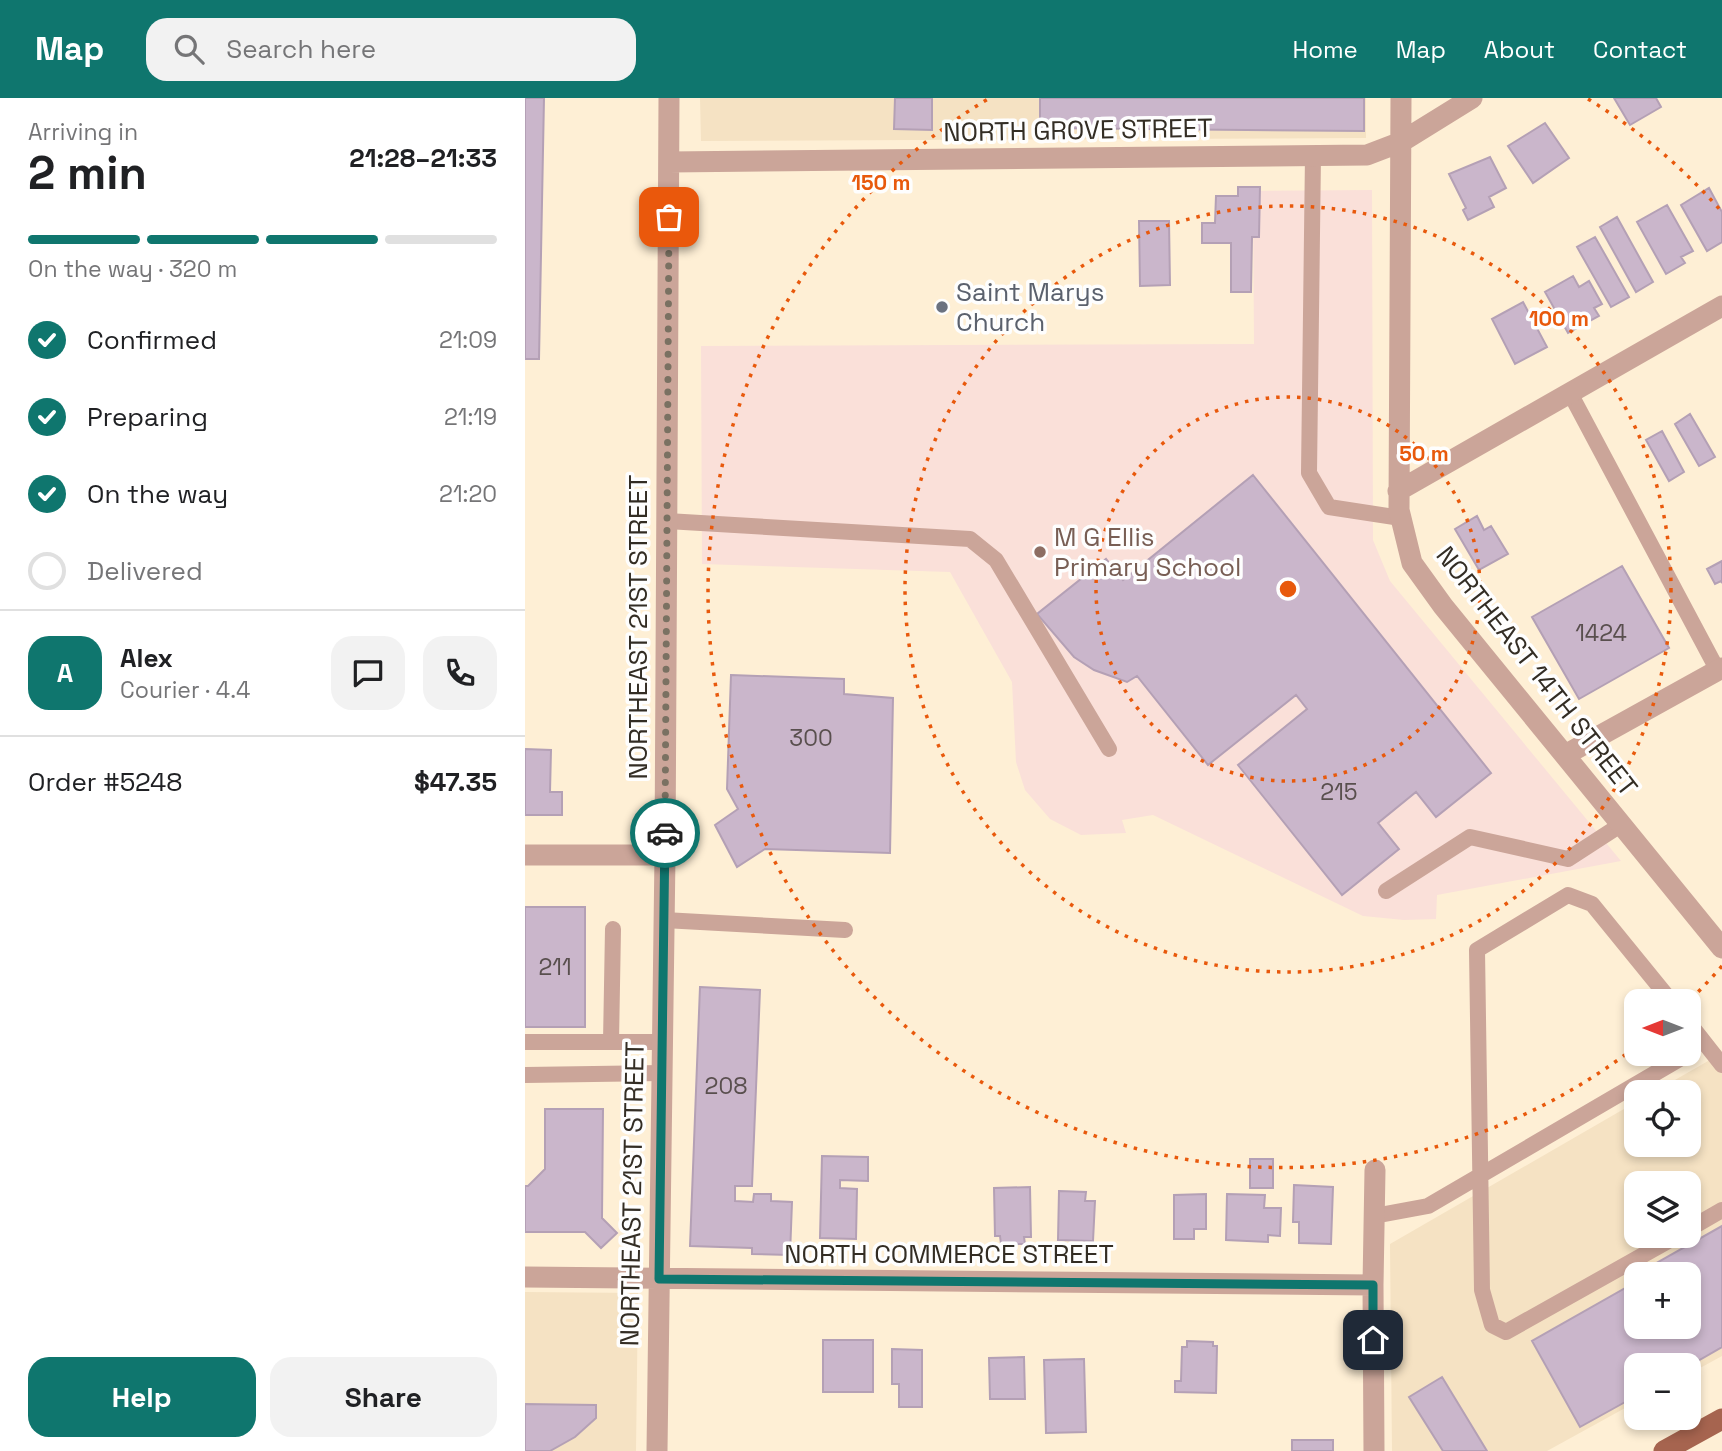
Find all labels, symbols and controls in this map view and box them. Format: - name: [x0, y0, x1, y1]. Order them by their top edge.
- search box: [146, 18, 636, 81]
- text: Map: [35, 28, 104, 70]
- icon: search: [170, 30, 208, 68]
- text: Search here: [226, 32, 376, 66]
- text: Home: [1292, 34, 1358, 65]
- text: Map: [1396, 34, 1446, 65]
- text: About: [1484, 34, 1555, 65]
- text: Contact: [1593, 34, 1687, 65]
- street label: NORTH GROVE STREET: [943, 111, 1213, 149]
- text: Arriving in: [28, 117, 138, 147]
- text: 21:28–21:33: [349, 141, 497, 175]
- text: 2 min: [28, 144, 147, 202]
- text: 150 m: [852, 169, 910, 196]
- pin: [639, 187, 699, 247]
- icon: bag: [650, 198, 688, 236]
- text: On the way · 320 m: [28, 254, 237, 284]
- place label: Saint Marys Church: [956, 275, 1104, 339]
- marker: Saint Marys Church: [934, 299, 950, 315]
- text: 100 m: [1529, 305, 1589, 332]
- icon: check: [28, 321, 66, 359]
- text: Confirmed: [87, 323, 217, 357]
- text: 21:09: [439, 325, 497, 355]
- icon: check: [28, 398, 66, 436]
- text: Preparing: [87, 400, 208, 434]
- text: 21:19: [444, 402, 497, 432]
- text: 50 m: [1399, 440, 1449, 467]
- icon: check: [28, 475, 66, 513]
- street label: NORTHEAST 21ST STREET: [621, 475, 655, 779]
- text: On the way: [87, 477, 228, 511]
- text: 21:20: [439, 479, 497, 509]
- place label: M G Ellis Primary School: [1054, 520, 1241, 584]
- street label: NORTHEAST 14TH STREET: [1429, 539, 1645, 803]
- marker: M G Ellis Primary School: [1032, 544, 1048, 560]
- text: Delivered: [87, 554, 203, 588]
- centre of rings: [1276, 577, 1300, 601]
- house number: 1424: [1575, 618, 1627, 648]
- button: chat: [331, 636, 405, 710]
- button: phone: [423, 636, 497, 710]
- text: Alex: [120, 641, 173, 675]
- text: A: [57, 656, 73, 690]
- text: Courier · 4.4: [120, 675, 250, 705]
- house number: 300: [789, 723, 833, 753]
- text: Order #5248: [28, 765, 182, 799]
- text: $47.35: [414, 765, 497, 799]
- house number: 215: [1320, 777, 1358, 807]
- courier: [630, 798, 700, 868]
- icon: car: [646, 814, 684, 852]
- house number: 211: [538, 952, 572, 982]
- north arrow: [1624, 989, 1701, 1066]
- map controls: [1624, 989, 1701, 1430]
- street label: NORTHEAST 21ST STREET: [612, 1041, 652, 1347]
- house number: 208: [705, 1071, 747, 1101]
- button: locate: [1624, 1080, 1701, 1157]
- button: layers: [1624, 1171, 1701, 1248]
- street label: NORTH COMMERCE STREET: [784, 1237, 1114, 1271]
- button: +: [1624, 1262, 1701, 1339]
- pin: [1343, 1310, 1403, 1370]
- icon: home: [1354, 1321, 1392, 1359]
- button: −: [1624, 1353, 1701, 1430]
- button: Help: [28, 1357, 256, 1437]
- button: Share: [270, 1357, 497, 1437]

